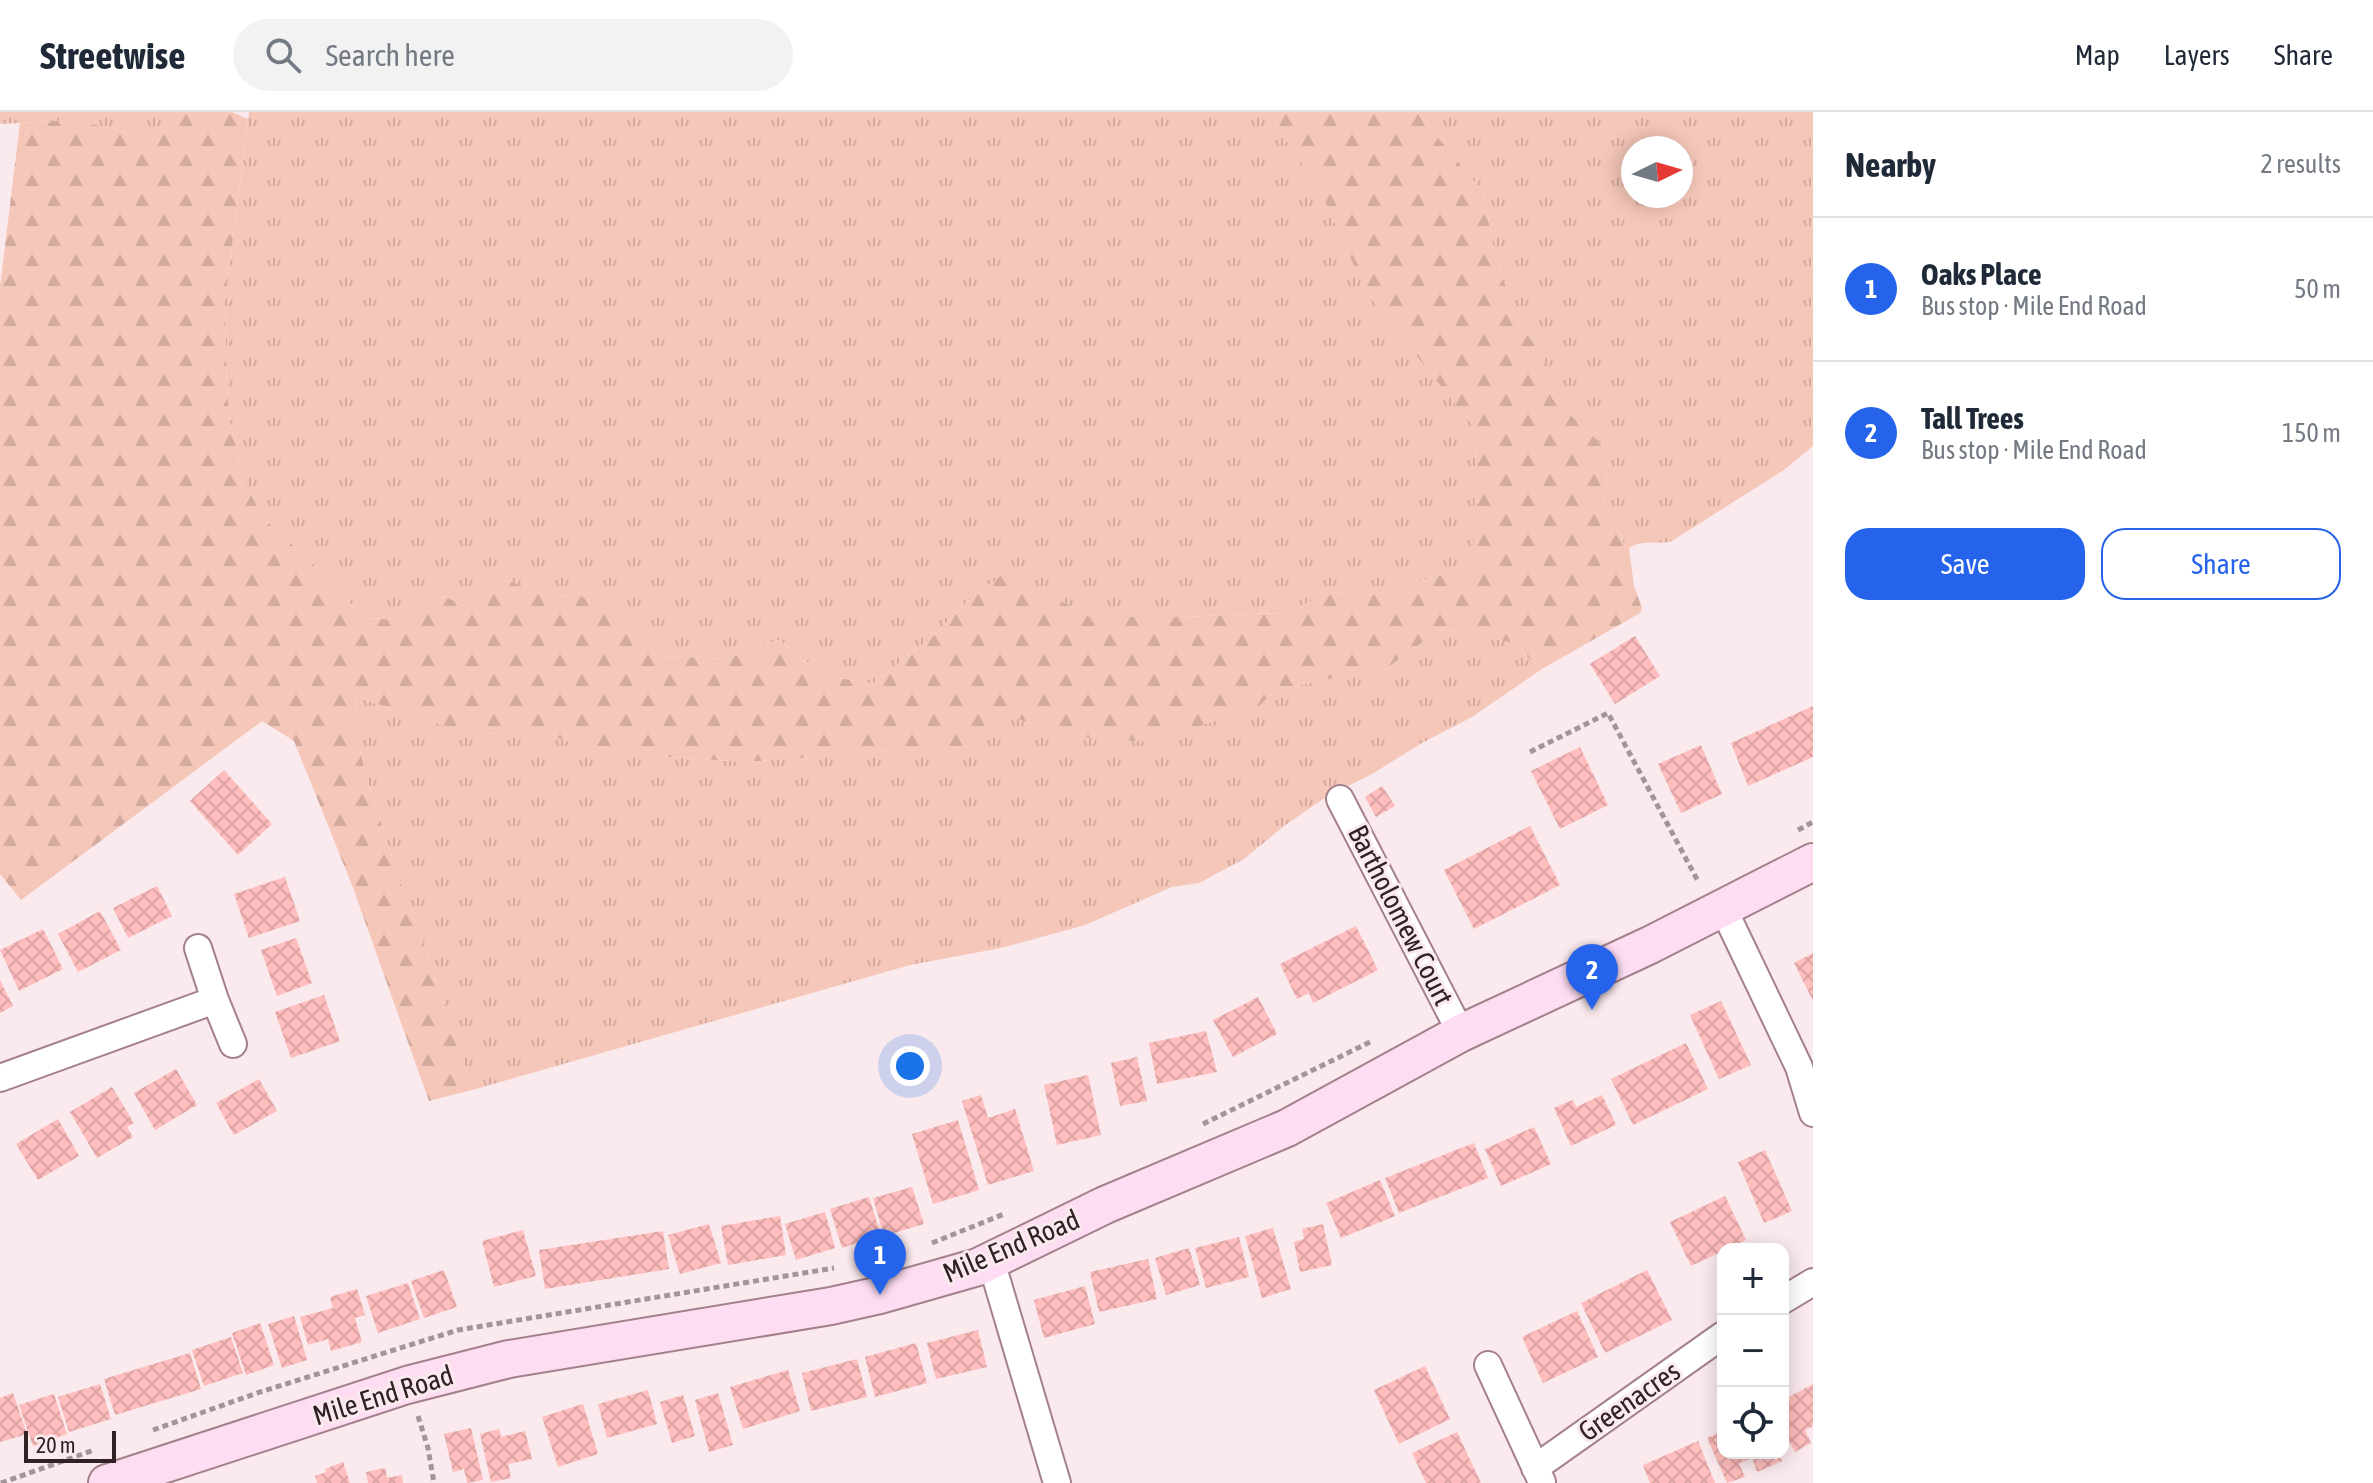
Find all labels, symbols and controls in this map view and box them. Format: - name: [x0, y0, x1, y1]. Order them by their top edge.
- search box: [233, 19, 793, 91]
- icon: search: [261, 33, 305, 77]
- text: Streetwise: [40, 34, 185, 77]
- text: Search here: [325, 38, 455, 72]
- text: Map: [2075, 39, 2120, 71]
- text: Layers: [2164, 39, 2230, 71]
- text: Share: [2274, 39, 2333, 71]
- north arrow: [1621, 136, 1693, 208]
- text: Nearby: [1845, 145, 1936, 184]
- text: 2 results: [2260, 149, 2341, 179]
- text: Oaks Place: [1921, 257, 2042, 291]
- text: 1: [1865, 274, 1877, 304]
- text: 50 m: [2294, 274, 2341, 304]
- text: Bus stop · Mile End Road: [1921, 291, 2147, 321]
- text: Tall Trees: [1921, 401, 2024, 435]
- text: 2: [1865, 418, 1877, 448]
- text: 150 m: [2282, 418, 2341, 448]
- text: Bus stop · Mile End Road: [1921, 435, 2147, 465]
- button: Save: [1845, 528, 2085, 600]
- button: Share: [2101, 528, 2341, 600]
- street label: Bartholomew Court: [1342, 820, 1460, 1010]
- pin: 2: [1566, 944, 1618, 1010]
- your location: [890, 1046, 930, 1086]
- street label: Mile End Road: [938, 1203, 1084, 1289]
- pin: 1: [854, 1229, 906, 1295]
- map controls: [1717, 1243, 1789, 1459]
- button: +: [1717, 1243, 1789, 1315]
- button: −: [1717, 1315, 1789, 1387]
- street label: Greenacres: [1572, 1355, 1686, 1447]
- street label: Mile End Road: [309, 1359, 457, 1431]
- button: locate: [1717, 1387, 1789, 1459]
- scale bar: [24, 1427, 116, 1463]
- text: 20 m: [36, 1432, 76, 1458]

